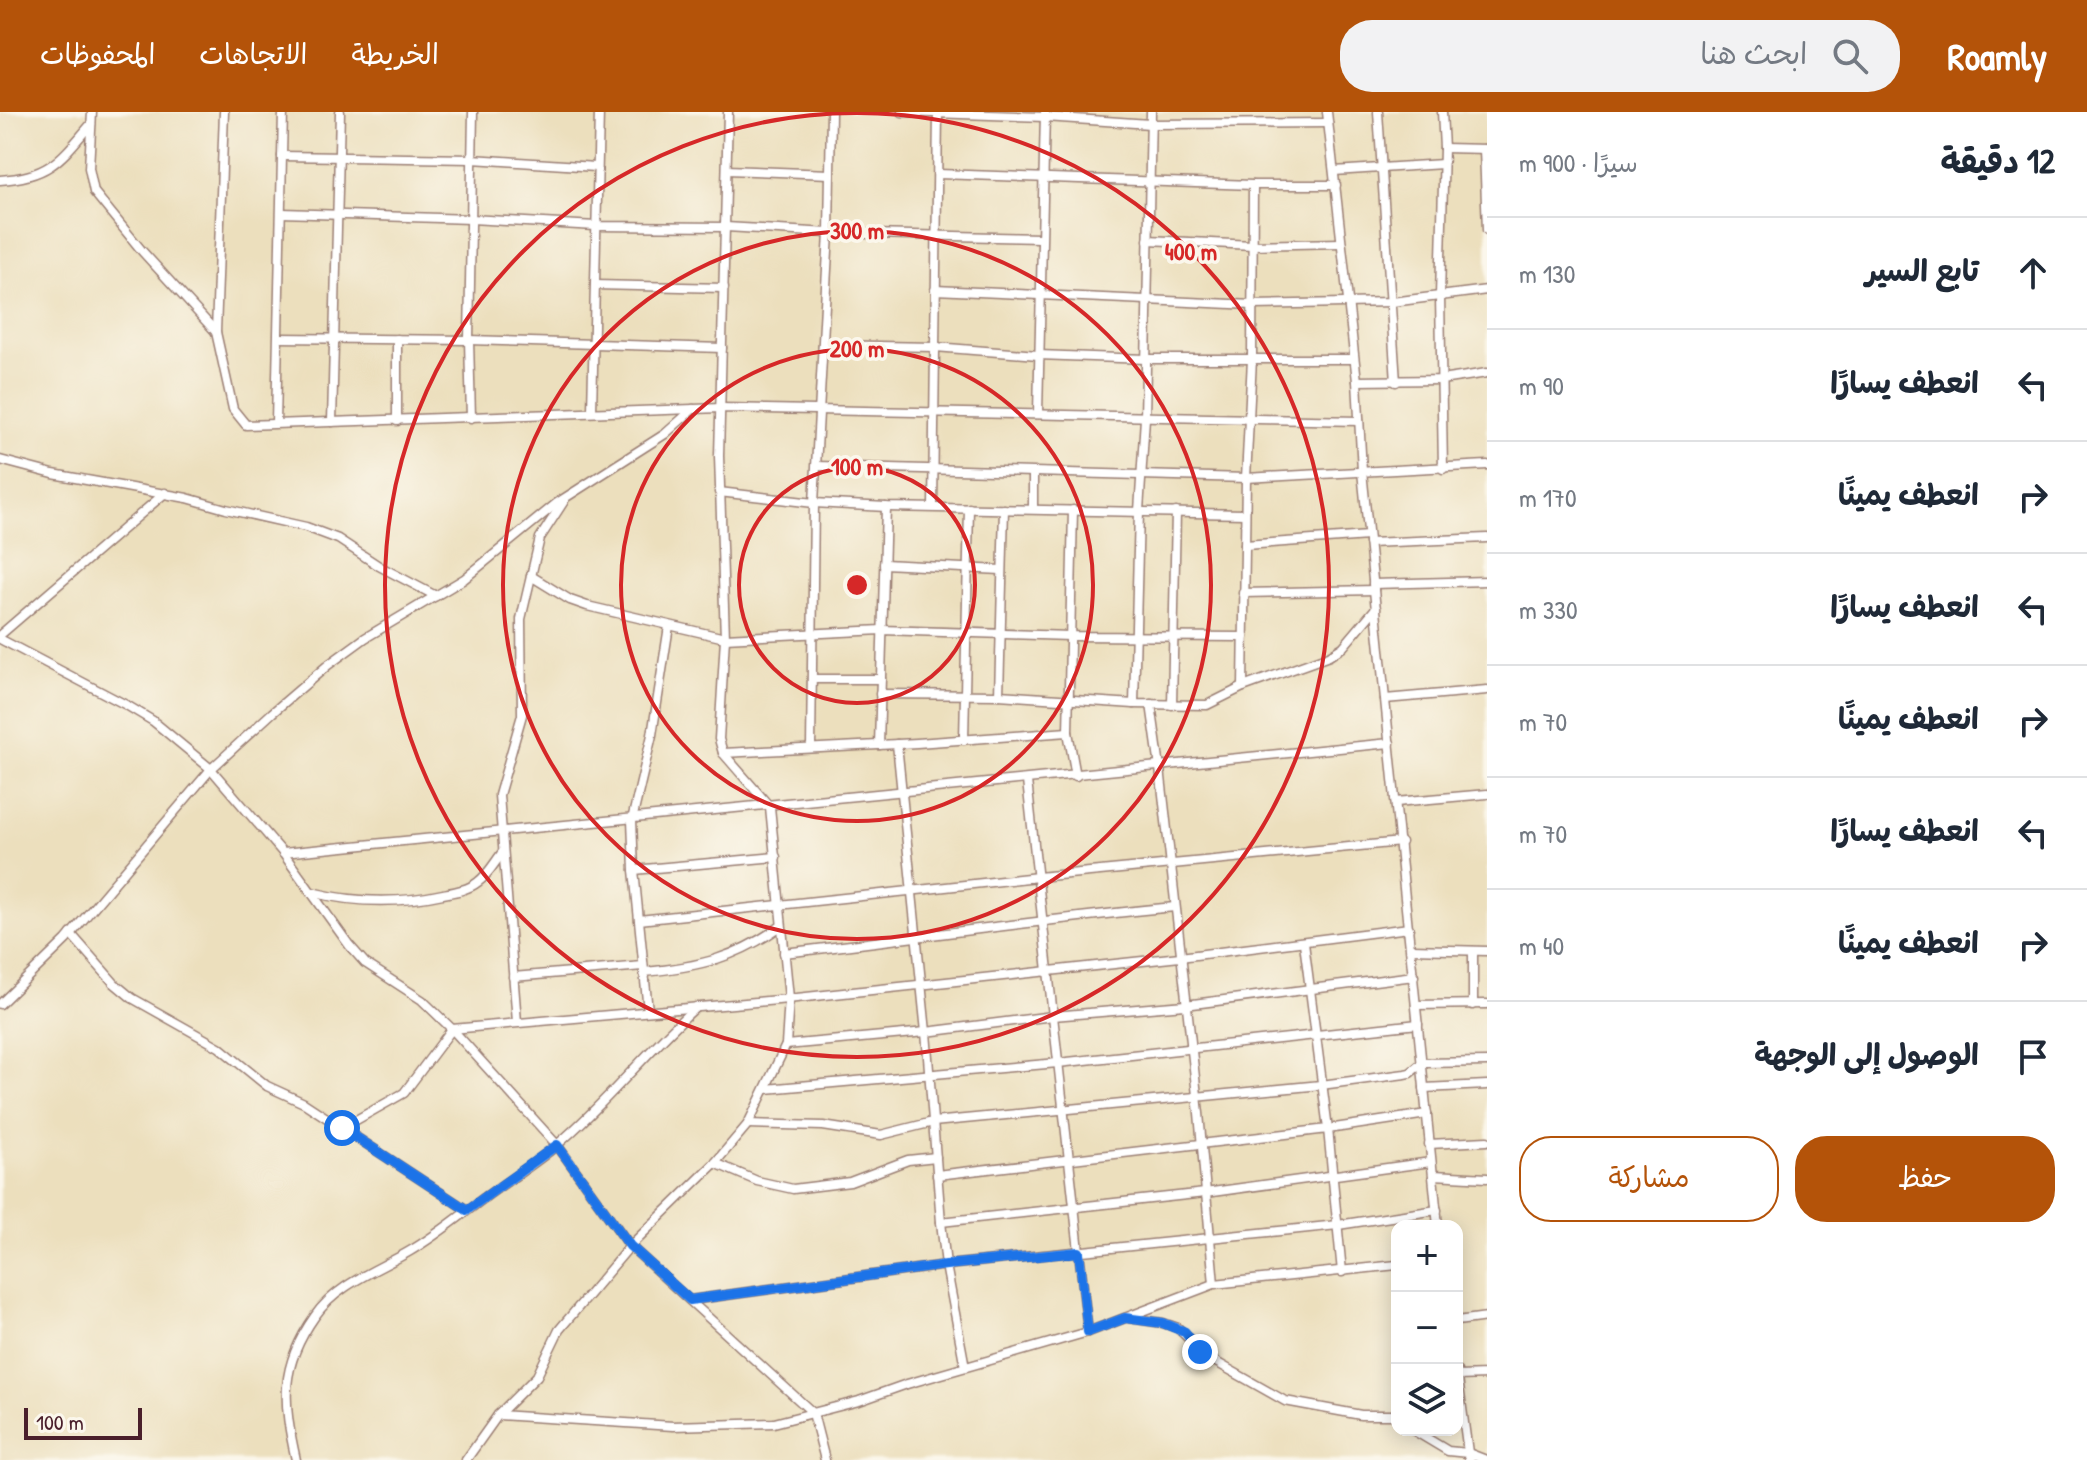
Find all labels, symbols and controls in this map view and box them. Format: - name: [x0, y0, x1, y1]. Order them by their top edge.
- search box: [1340, 20, 1900, 92]
- text: Roamly: [1948, 30, 2047, 82]
- text: ابحث هنا: [1700, 33, 1808, 73]
- icon: search: [1828, 34, 1872, 78]
- text: المحفوظات: [40, 35, 155, 73]
- text: الاتجاهات: [199, 35, 307, 73]
- text: الخريطة: [351, 35, 439, 73]
- text: 12 دقيقة: [1940, 138, 2055, 184]
- text: سيرًا · 900 m: [1519, 145, 1638, 180]
- text: 300 m: [830, 214, 884, 246]
- text: 400 m: [1165, 235, 1217, 267]
- text: تابع السير: [1865, 250, 1979, 290]
- icon: ahead: [2011, 251, 2055, 295]
- text: 130 m: [1519, 256, 1575, 291]
- text: 200 m: [830, 332, 884, 364]
- text: انعطف يسارًا: [1830, 362, 1979, 402]
- icon: left: [2011, 363, 2055, 407]
- text: 90 m: [1519, 368, 1564, 403]
- text: 100 m: [831, 450, 883, 482]
- text: انعطف يمينًا: [1838, 474, 1979, 514]
- icon: right: [2011, 475, 2055, 519]
- text: 170 m: [1519, 480, 1577, 515]
- centre of rings: [843, 571, 871, 599]
- text: انعطف يسارًا: [1830, 586, 1979, 626]
- icon: left: [2011, 587, 2055, 631]
- text: 330 m: [1519, 592, 1578, 627]
- text: انعطف يمينًا: [1838, 698, 1979, 738]
- icon: right: [2011, 699, 2055, 743]
- text: 70 m: [1519, 704, 1567, 739]
- text: انعطف يسارًا: [1830, 810, 1979, 850]
- icon: left: [2011, 811, 2055, 855]
- text: 70 m: [1519, 816, 1567, 851]
- text: انعطف يمينًا: [1838, 922, 1979, 962]
- icon: right: [2011, 923, 2055, 967]
- text: 40 m: [1519, 928, 1564, 963]
- text: الوصول إلى الوجهة: [1754, 1034, 1979, 1074]
- icon: arrive: [2011, 1035, 2055, 1079]
- route start: [324, 1110, 360, 1146]
- button: مشاركة: [1519, 1136, 1779, 1222]
- button: حفظ: [1795, 1136, 2055, 1222]
- map controls: [1391, 1220, 1463, 1436]
- button: +: [1391, 1220, 1463, 1292]
- button: −: [1391, 1292, 1463, 1364]
- route end: [1182, 1334, 1218, 1370]
- button: layers: [1391, 1364, 1463, 1436]
- scale bar: [24, 1404, 142, 1440]
- text: 100 m: [36, 1407, 84, 1437]

